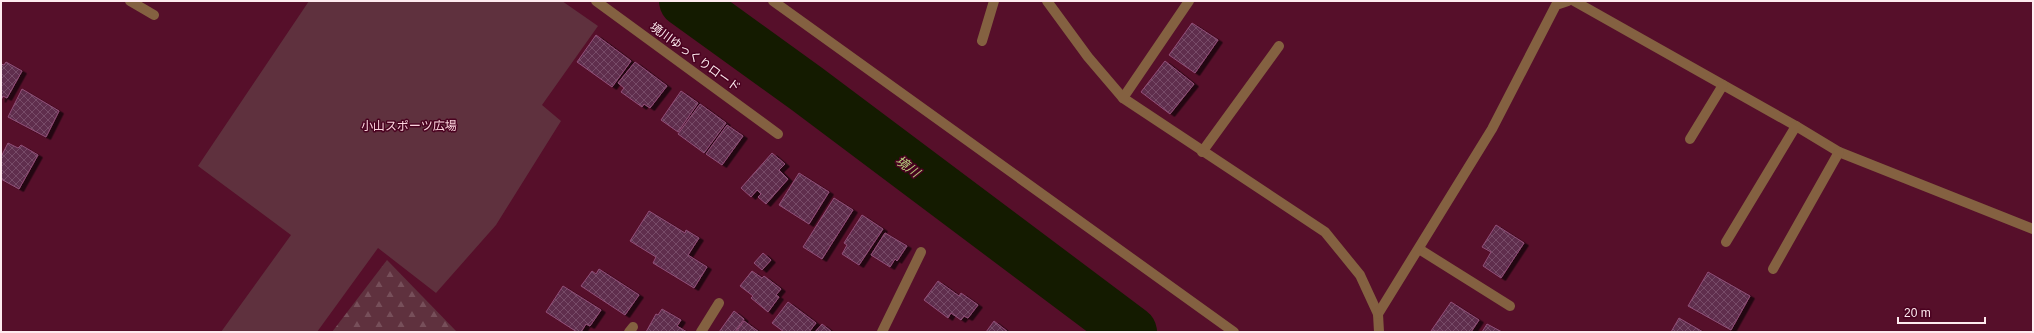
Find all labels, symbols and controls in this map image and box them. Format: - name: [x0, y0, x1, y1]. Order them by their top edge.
- street label: 境川ゆっくりロード: [647, 20, 743, 94]
- park label: 小山スポーツ広場: [361, 119, 457, 133]
- water label: 境川: [893, 153, 924, 181]
- scale bar: [1898, 299, 1985, 325]
- text: 20 m: [1904, 306, 1931, 320]

